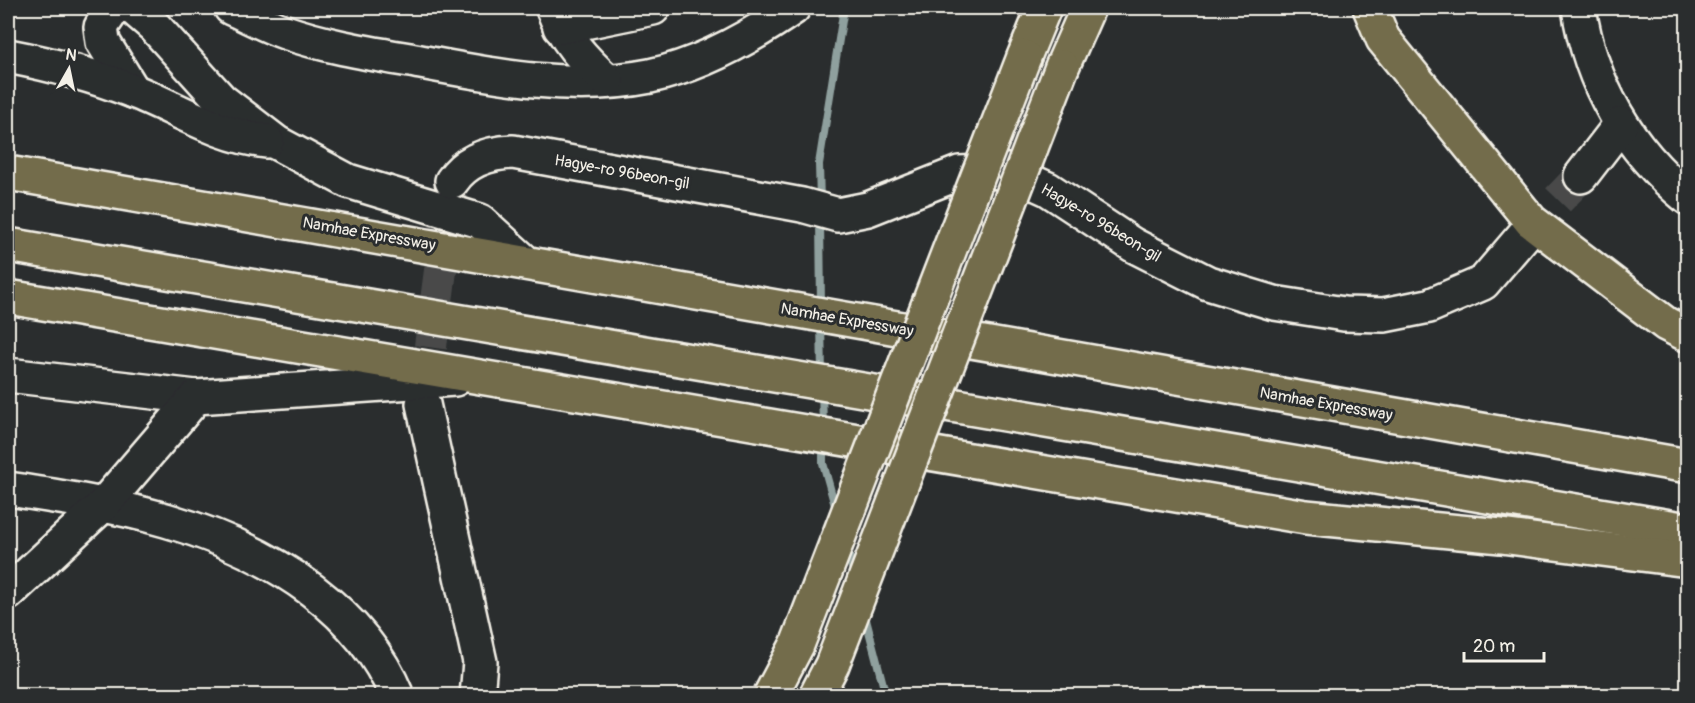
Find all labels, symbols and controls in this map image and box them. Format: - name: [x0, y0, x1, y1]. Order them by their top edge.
- north arrow: [39, 39, 99, 99]
- text: N: [64, 44, 78, 66]
- street label: Hagye-ro 96beon-gil: [553, 150, 691, 194]
- street label: Hagye-ro 96beon-gil: [1037, 179, 1165, 267]
- street label: Namhae Expressway: [301, 212, 437, 256]
- street label: Namhae Expressway: [779, 298, 915, 342]
- street label: Namhae Expressway: [1258, 382, 1394, 426]
- scale bar: [1464, 625, 1544, 663]
- text: 20 m: [1473, 635, 1515, 658]

